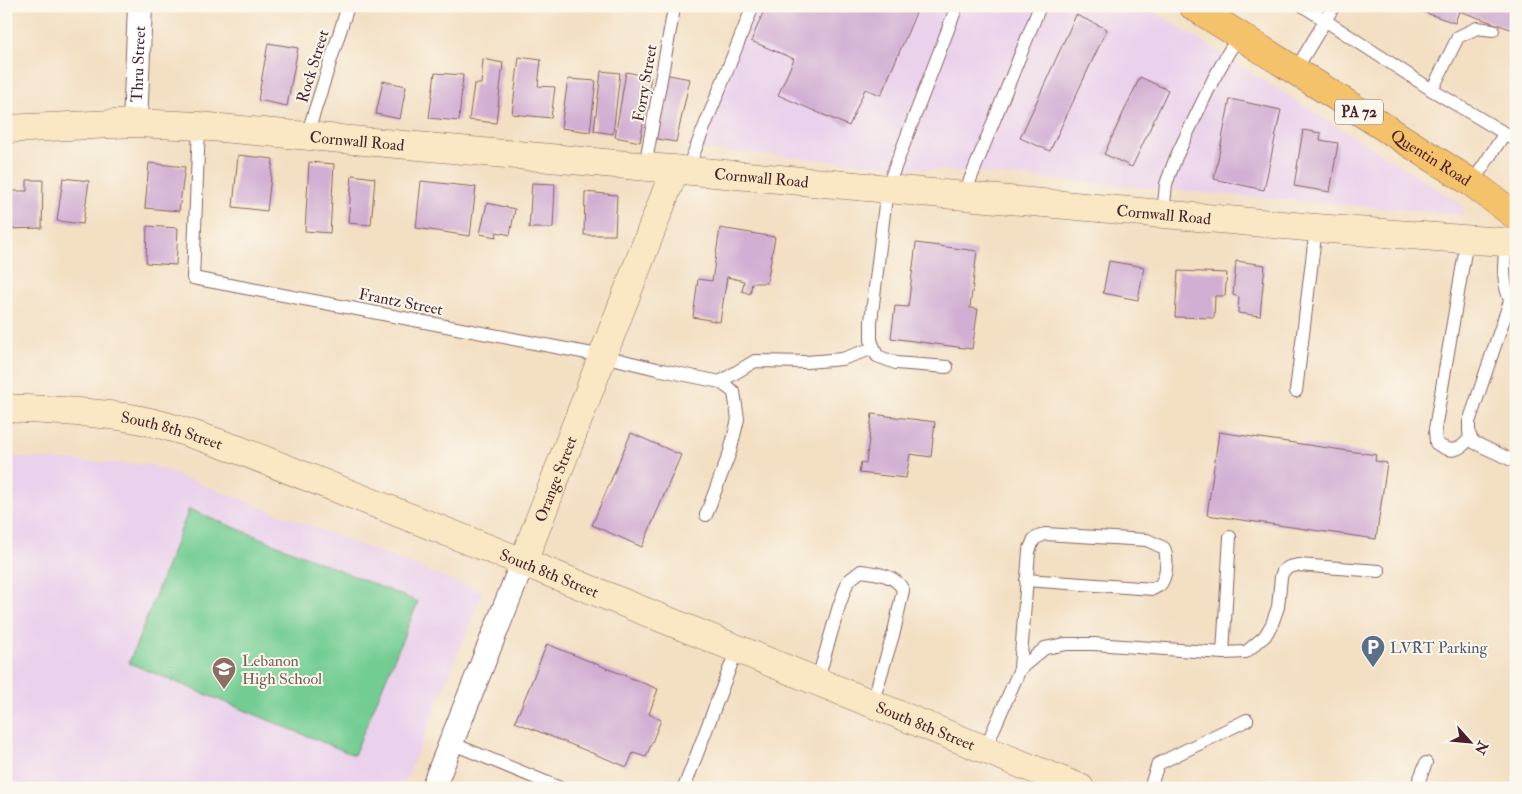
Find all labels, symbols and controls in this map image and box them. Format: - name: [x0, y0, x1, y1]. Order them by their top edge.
- street label: Thru Street: [127, 25, 150, 103]
- street label: Rock Street: [292, 27, 333, 105]
- street label: Forry Street: [628, 43, 662, 123]
- road number: PA 72: [1335, 100, 1383, 124]
- street label: Quentin Road: [1387, 125, 1475, 191]
- street label: Cornwall Road: [309, 127, 405, 156]
- street label: Cornwall Road: [713, 164, 810, 193]
- street label: Cornwall Road: [1116, 201, 1212, 229]
- street label: Frantz Street: [357, 284, 445, 320]
- street label: South 8th Street: [120, 408, 225, 455]
- street label: Orange Street: [530, 434, 582, 525]
- street label: South 8th Street: [497, 545, 601, 603]
- parking icon: LVRT Parking: [1360, 634, 1386, 668]
- place label: LVRT Parking: [1390, 638, 1489, 658]
- place label: Lebanon High School: [242, 651, 322, 689]
- school or university icon: Lebanon High School: [211, 656, 237, 690]
- street label: South 8th Street: [873, 697, 978, 755]
- north arrow: [1444, 716, 1494, 766]
- text: N: [1471, 737, 1492, 758]

